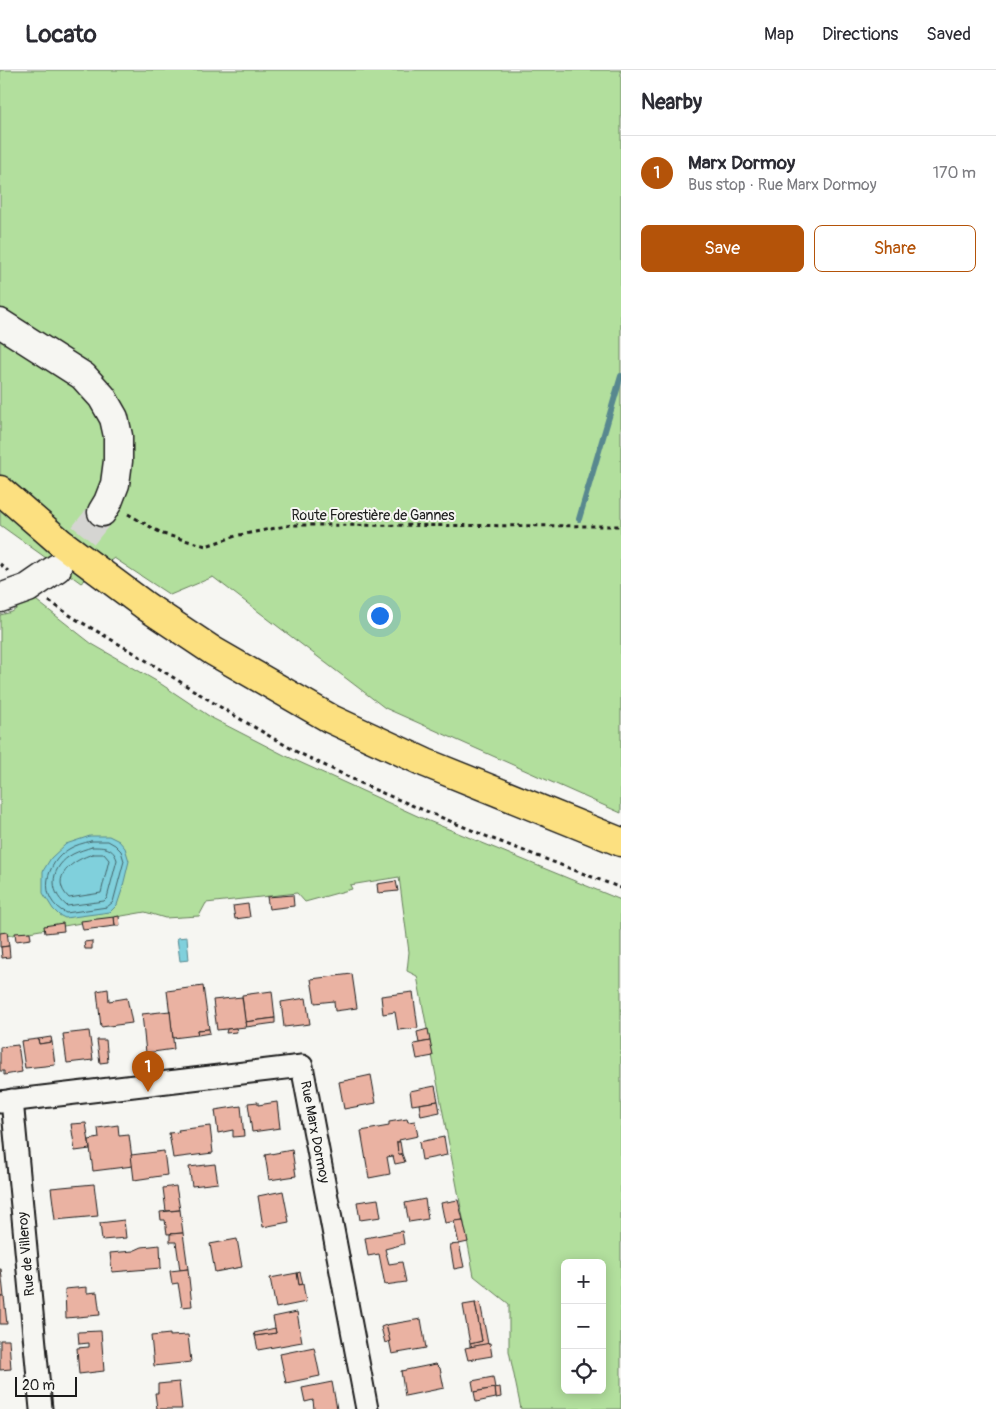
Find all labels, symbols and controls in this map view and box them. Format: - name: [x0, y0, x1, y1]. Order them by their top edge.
- text: Locato: [25, 20, 97, 49]
- text: Map: [764, 23, 794, 46]
- text: Directions: [822, 23, 898, 46]
- text: Saved: [926, 23, 971, 46]
- text: Nearby: [641, 89, 702, 116]
- text: Marx Dormoy: [688, 151, 795, 175]
- text: 1: [654, 163, 660, 183]
- text: 170 m: [933, 163, 976, 183]
- text: Bus stop · Rue Marx Dormoy: [688, 175, 877, 195]
- button: Save: [641, 225, 804, 272]
- button: Share: [814, 225, 976, 272]
- street label: Route Forestière de Gannes: [292, 507, 455, 524]
- your location: [367, 603, 393, 629]
- pin: 1: [132, 1051, 164, 1092]
- street label: Rue Marx Dormoy: [297, 1079, 333, 1185]
- street label: Rue de Villeroy: [14, 1211, 38, 1297]
- map controls: [561, 1259, 606, 1394]
- button: +: [561, 1259, 606, 1304]
- button: −: [561, 1304, 606, 1349]
- button: locate: [561, 1349, 606, 1394]
- scale bar: [15, 1374, 78, 1397]
- text: 20 m: [22, 1377, 55, 1394]

